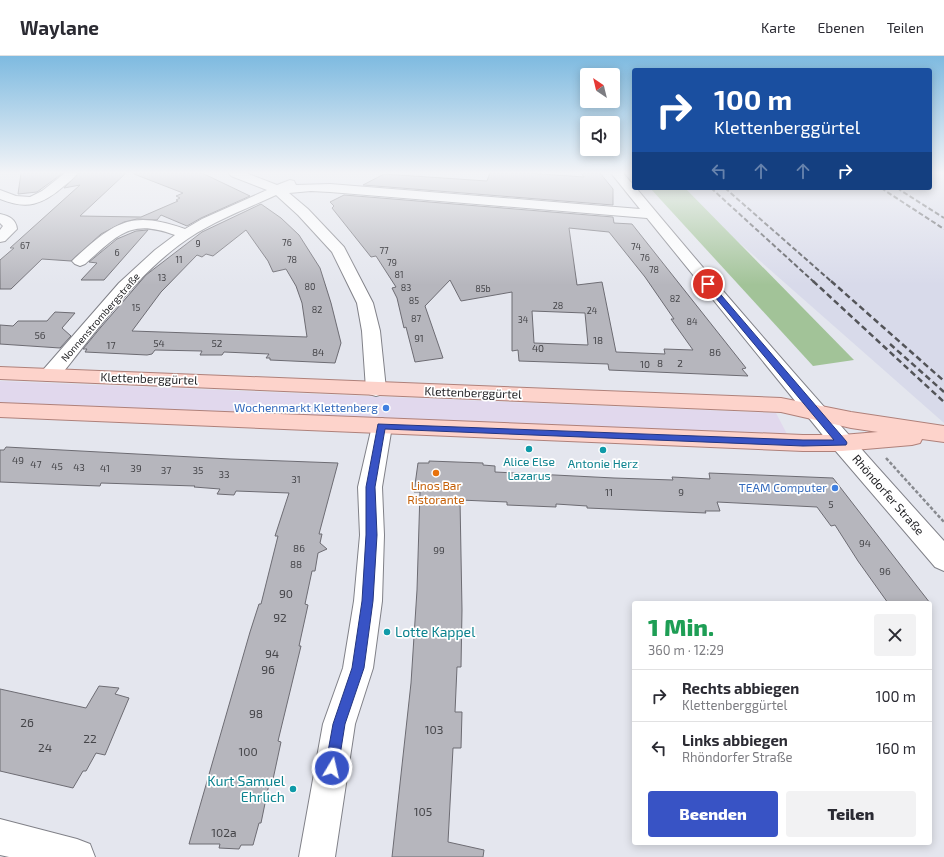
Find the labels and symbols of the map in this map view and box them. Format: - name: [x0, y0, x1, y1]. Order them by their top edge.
- north arrow: [580, 68, 620, 108]
- house number: 76: [282, 237, 292, 248]
- house number: 9: [195, 238, 201, 249]
- house number: 67: [20, 240, 30, 251]
- house number: 74: [631, 241, 642, 252]
- house number: 77: [379, 245, 389, 256]
- house number: 6: [114, 247, 120, 258]
- house number: 76: [640, 252, 650, 263]
- house number: 11: [175, 254, 183, 265]
- house number: 78: [287, 254, 297, 265]
- house number: 79: [387, 257, 397, 268]
- house number: 78: [649, 264, 659, 275]
- pin: [691, 267, 725, 301]
- house number: 81: [394, 269, 404, 280]
- street label: Nonnenstrombergstraße: [58, 270, 142, 364]
- house number: 13: [158, 272, 166, 283]
- house number: 80: [305, 281, 315, 292]
- house number: 83: [401, 282, 411, 293]
- house number: 85b: [475, 283, 491, 294]
- house number: 82: [670, 293, 680, 304]
- house number: 85: [409, 295, 419, 306]
- house number: 28: [553, 300, 563, 311]
- house number: 15: [132, 302, 140, 313]
- house number: 82: [312, 304, 322, 315]
- house number: 24: [587, 305, 598, 316]
- house number: 87: [411, 313, 421, 324]
- house number: 34: [518, 314, 529, 325]
- house number: 84: [687, 316, 698, 327]
- house number: 56: [34, 329, 46, 341]
- house number: 91: [414, 332, 424, 344]
- house number: 18: [593, 334, 603, 346]
- house number: 54: [153, 337, 165, 349]
- house number: 52: [212, 337, 223, 349]
- house number: 17: [106, 339, 116, 351]
- house number: 40: [532, 342, 544, 354]
- house number: 84: [312, 346, 324, 358]
- house number: 86: [709, 346, 721, 358]
- house number: 8: [657, 357, 663, 369]
- house number: 2: [677, 357, 683, 369]
- house number: 10: [640, 358, 650, 370]
- street label: Klettenberggürtel: [100, 369, 198, 387]
- street label: Klettenberggürtel: [424, 383, 522, 401]
- place label: Wochenmarkt Klettenberg: [234, 400, 378, 414]
- marker: Wochenmarkt Klettenberg: [381, 403, 391, 413]
- marker: Alice Else Lazarus: [524, 444, 534, 454]
- marker: Antonie Herz: [598, 445, 608, 455]
- street label: Rhöndorfer Straße: [850, 451, 928, 537]
- house number: 49: [12, 454, 24, 466]
- place label: Alice Else Lazarus: [503, 454, 555, 482]
- place label: Antonie Herz: [568, 456, 638, 470]
- house number: 47: [30, 458, 42, 470]
- house number: 45: [51, 460, 63, 472]
- house number: 43: [73, 461, 85, 473]
- house number: 41: [100, 462, 110, 474]
- house number: 39: [130, 462, 142, 474]
- house number: 37: [161, 464, 171, 476]
- house number: 35: [193, 464, 203, 476]
- house number: 33: [218, 468, 230, 480]
- marker: Linos Bar Ristorante: [431, 468, 441, 478]
- house number: 31: [291, 473, 301, 485]
- place label: Linos Bar Ristorante: [407, 478, 465, 506]
- place label: TEAM Computer: [739, 480, 827, 494]
- marker: TEAM Computer: [830, 483, 840, 493]
- house number: 11: [605, 486, 613, 498]
- house number: 9: [678, 486, 684, 498]
- house number: 5: [828, 498, 834, 510]
- house number: 94: [859, 537, 871, 549]
- house number: 86: [293, 542, 305, 554]
- house number: 99: [433, 544, 445, 556]
- house number: 88: [290, 558, 302, 570]
- house number: 96: [879, 565, 891, 577]
- house number: 90: [279, 586, 293, 600]
- house number: 92: [273, 610, 287, 624]
- place label: Lotte Kappel: [395, 623, 476, 640]
- marker: Lotte Kappel: [382, 627, 392, 637]
- house number: 94: [265, 646, 279, 660]
- house number: 96: [261, 662, 275, 676]
- house number: 98: [249, 706, 263, 720]
- house number: 26: [20, 715, 34, 729]
- house number: 103: [425, 722, 443, 736]
- house number: 22: [83, 731, 97, 745]
- house number: 24: [38, 740, 52, 754]
- house number: 100: [238, 744, 258, 758]
- position arrow: [311, 747, 353, 789]
- place label: Kurt Samuel Ehrlich: [207, 772, 286, 805]
- marker: Kurt Samuel Ehrlich: [288, 784, 298, 794]
- house number: 105: [414, 804, 432, 818]
- house number: 102a: [211, 825, 237, 839]

